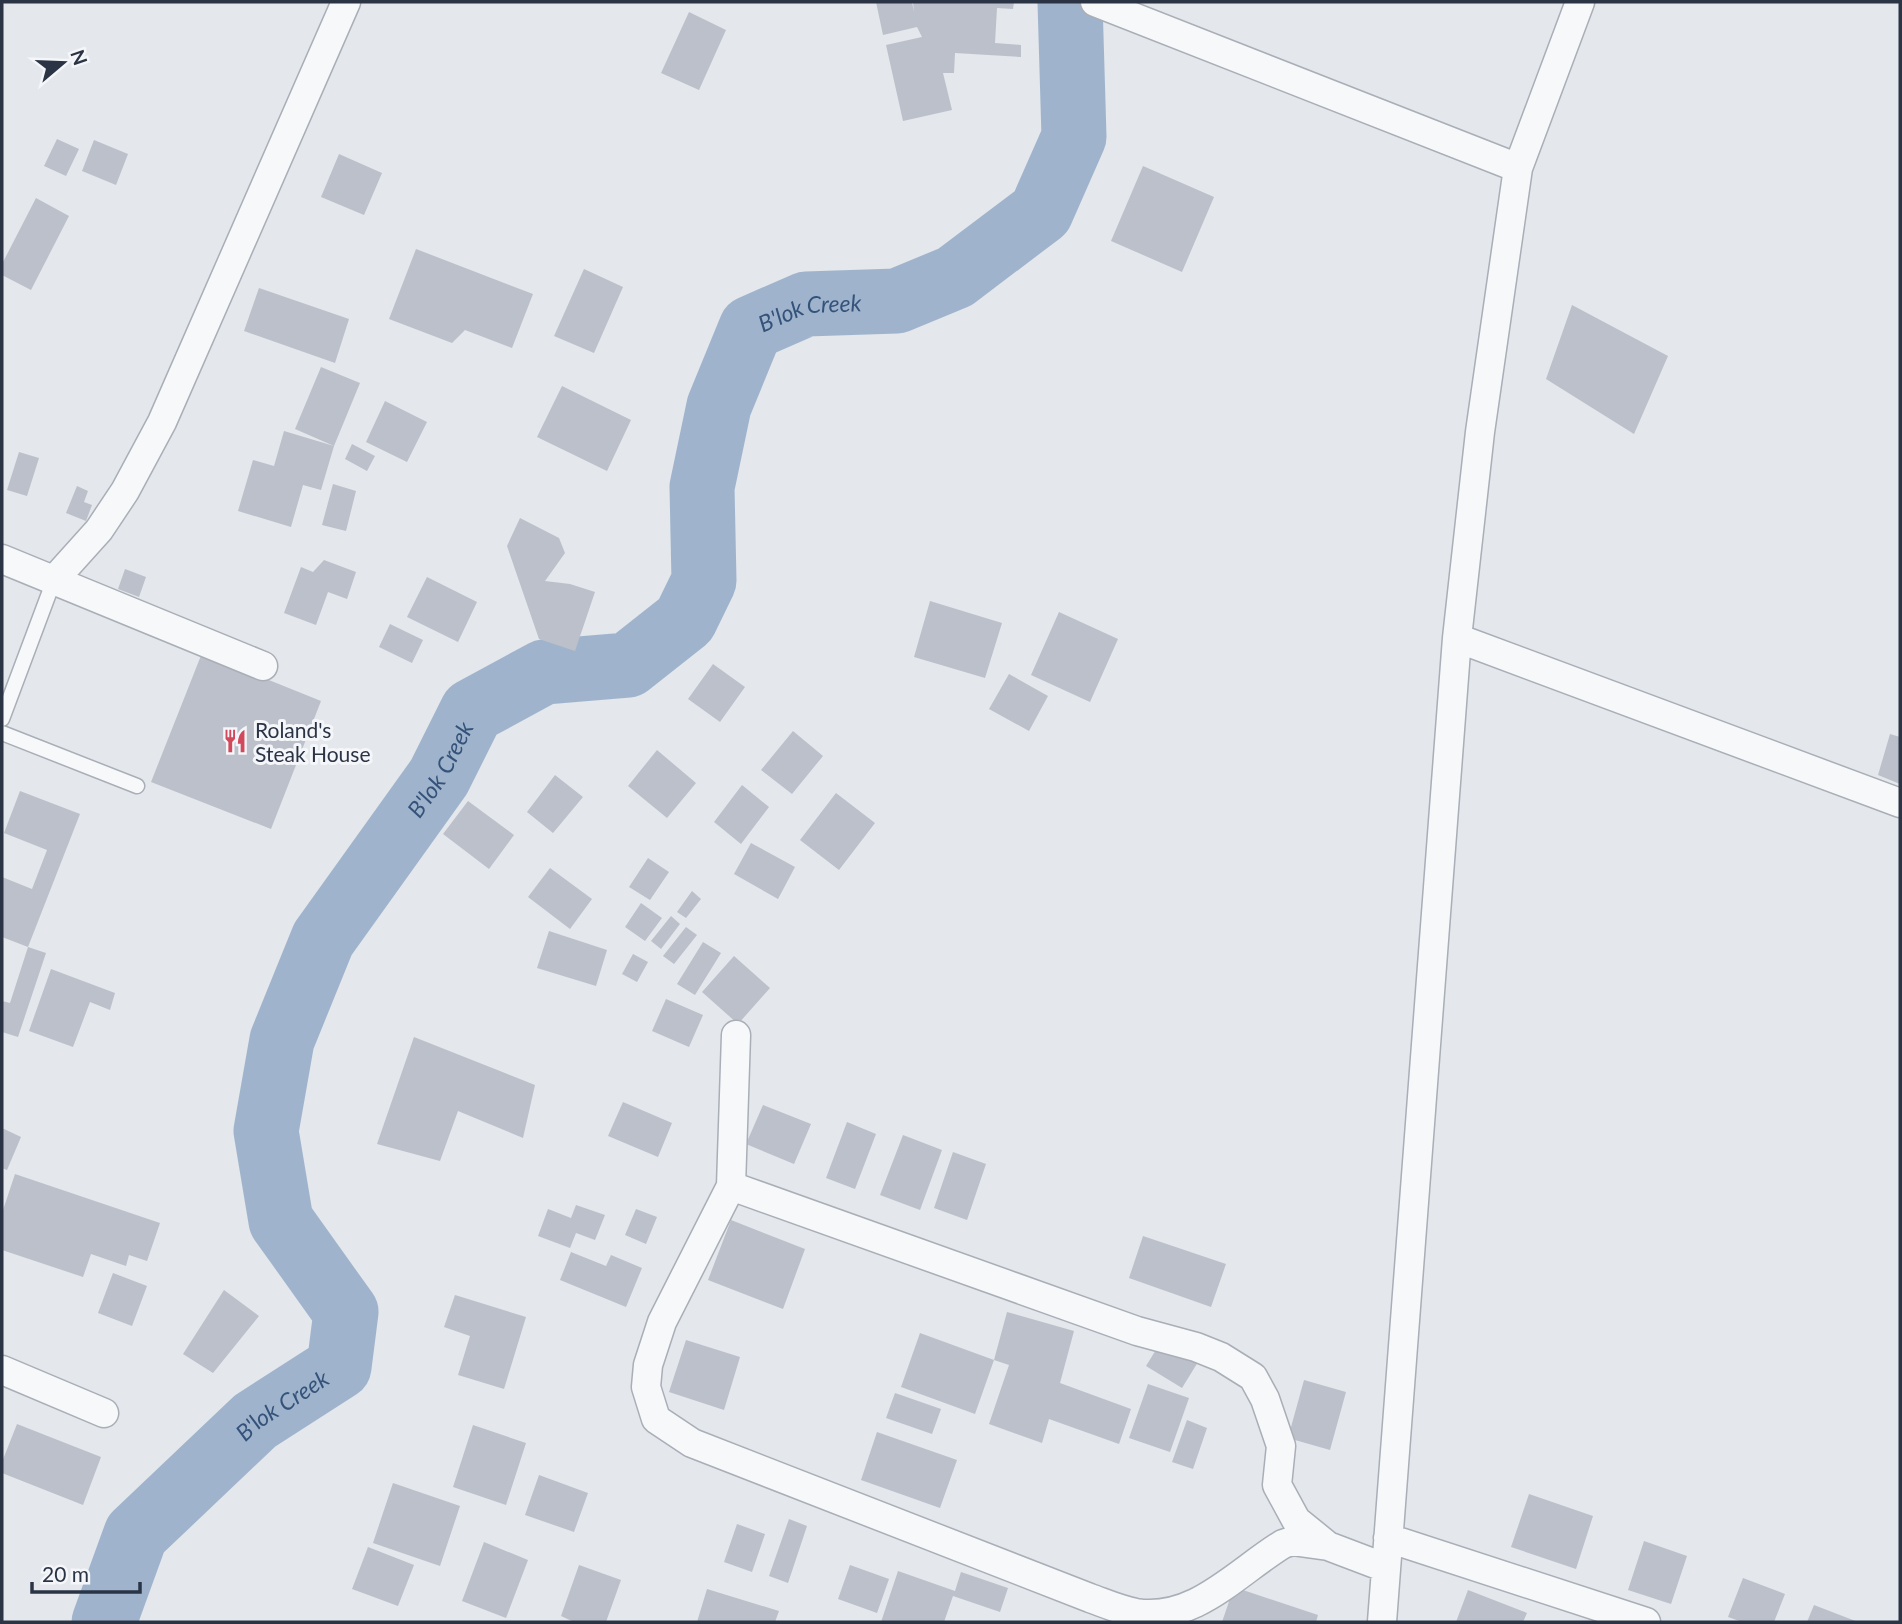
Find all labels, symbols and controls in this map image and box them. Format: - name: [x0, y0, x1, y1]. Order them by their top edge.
- north arrow: [28, 28, 98, 98]
- text: N: [66, 47, 93, 68]
- water label: B'lok Creek: [754, 288, 863, 337]
- water label: B'lok Creek: [401, 716, 479, 823]
- place label: Roland's Steak House: [255, 717, 370, 766]
- restaurant icon: Roland's Steak House: [221, 727, 249, 755]
- water label: B'lok Creek: [229, 1363, 335, 1446]
- scale bar: [32, 1550, 140, 1594]
- text: 20 m: [42, 1561, 89, 1586]

